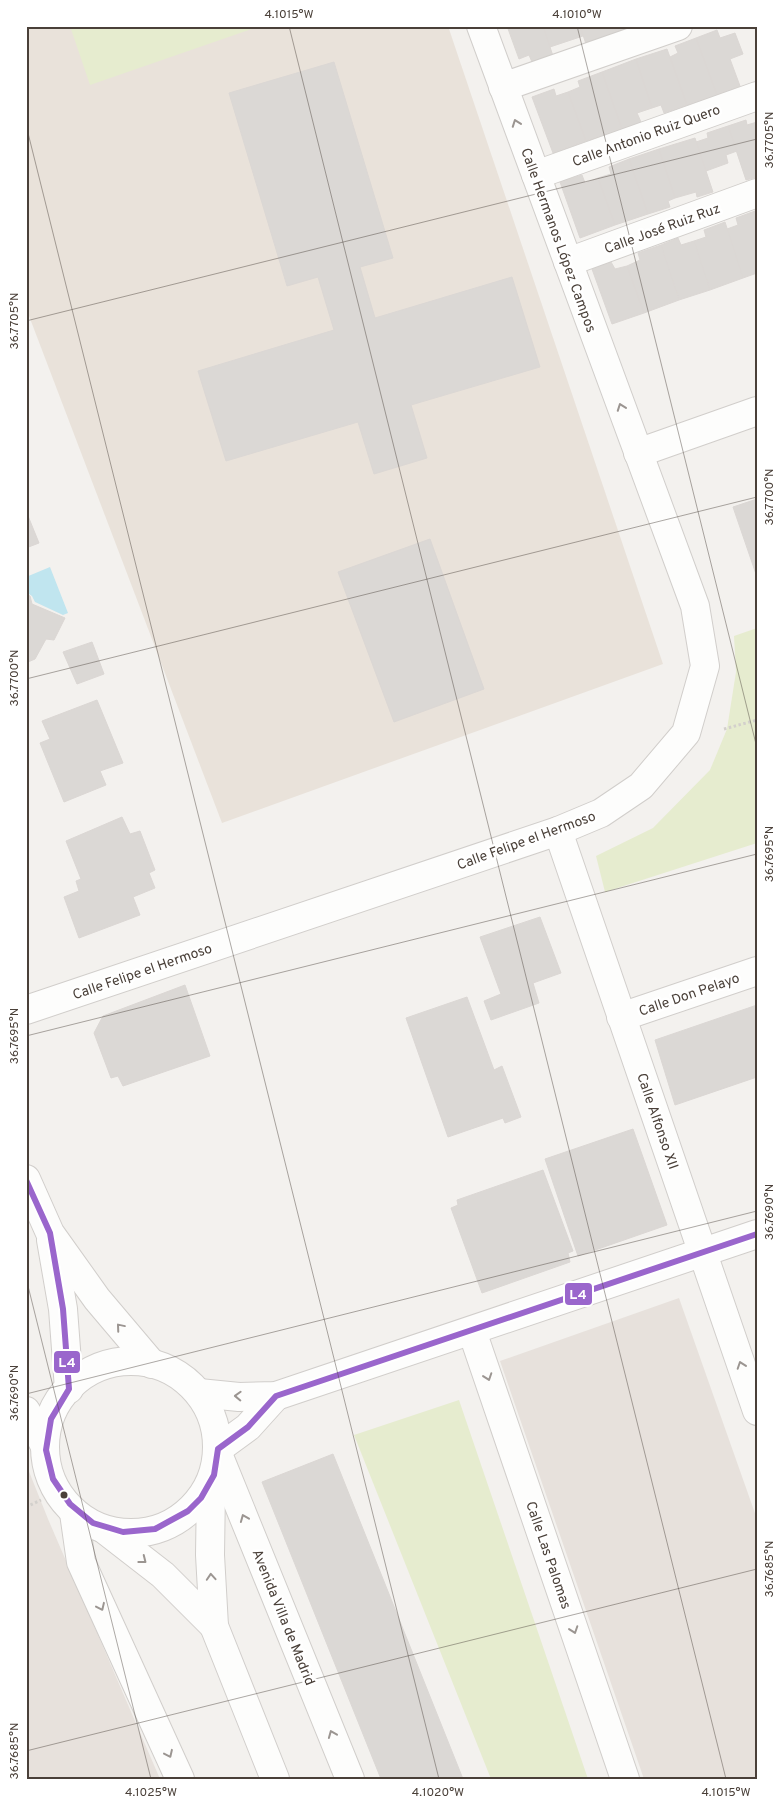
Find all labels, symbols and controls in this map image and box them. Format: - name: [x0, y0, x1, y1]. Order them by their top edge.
- text: 4.1015°W: [264, 7, 314, 23]
- text: 4.1010°W: [552, 7, 602, 23]
- street label: Calle Antonio Ruiz Quero: [570, 102, 723, 171]
- text: 36.7705°N: [762, 111, 778, 169]
- one-way arrow: [512, 119, 522, 128]
- street label: Calle Hermanos López Campos: [516, 146, 599, 335]
- street label: Calle José Ruiz Ruz: [602, 201, 723, 258]
- text: 36.7705°N: [7, 292, 23, 350]
- one-way arrow: [617, 403, 627, 412]
- text: 36.7700°N: [762, 468, 778, 526]
- text: 36.7700°N: [7, 649, 23, 707]
- street label: Calle Felipe el Hermoso: [455, 808, 598, 874]
- text: 36.7695°N: [762, 826, 778, 882]
- street label: Calle Felipe el Hermoso: [71, 940, 215, 1004]
- street label: Calle Don Pelayo: [637, 970, 742, 1021]
- text: 36.7695°N: [7, 1008, 23, 1064]
- street label: Calle Alfonso XII: [632, 1071, 681, 1172]
- text: 36.7690°N: [762, 1184, 778, 1240]
- line badge: L4: [564, 1282, 593, 1306]
- text: L4: [569, 1287, 587, 1304]
- one-way arrow: [117, 1323, 126, 1332]
- line badge: L4: [53, 1350, 81, 1374]
- text: L4: [58, 1355, 76, 1372]
- one-way arrow: [737, 1361, 747, 1370]
- text: 36.7690°N: [7, 1365, 23, 1421]
- one-way arrow: [482, 1372, 492, 1381]
- one-way arrow: [233, 1391, 241, 1402]
- unlabelled marker: [59, 1490, 69, 1500]
- street label: Calle Las Palomas: [521, 1499, 574, 1612]
- one-way arrow: [240, 1514, 250, 1523]
- text: 36.7685°N: [762, 1541, 778, 1597]
- street label: Avenida Villa de Madrid: [247, 1547, 318, 1688]
- one-way arrow: [137, 1554, 146, 1562]
- one-way arrow: [206, 1573, 217, 1581]
- one-way arrow: [95, 1602, 106, 1611]
- one-way arrow: [569, 1626, 579, 1634]
- text: 36.7685°N: [7, 1723, 23, 1779]
- one-way arrow: [328, 1730, 338, 1739]
- one-way arrow: [162, 1749, 173, 1758]
- text: 4.1025°W: [125, 1785, 177, 1801]
- text: 4.1020°W: [412, 1785, 464, 1801]
- text: 4.1015°W: [701, 1785, 751, 1801]

